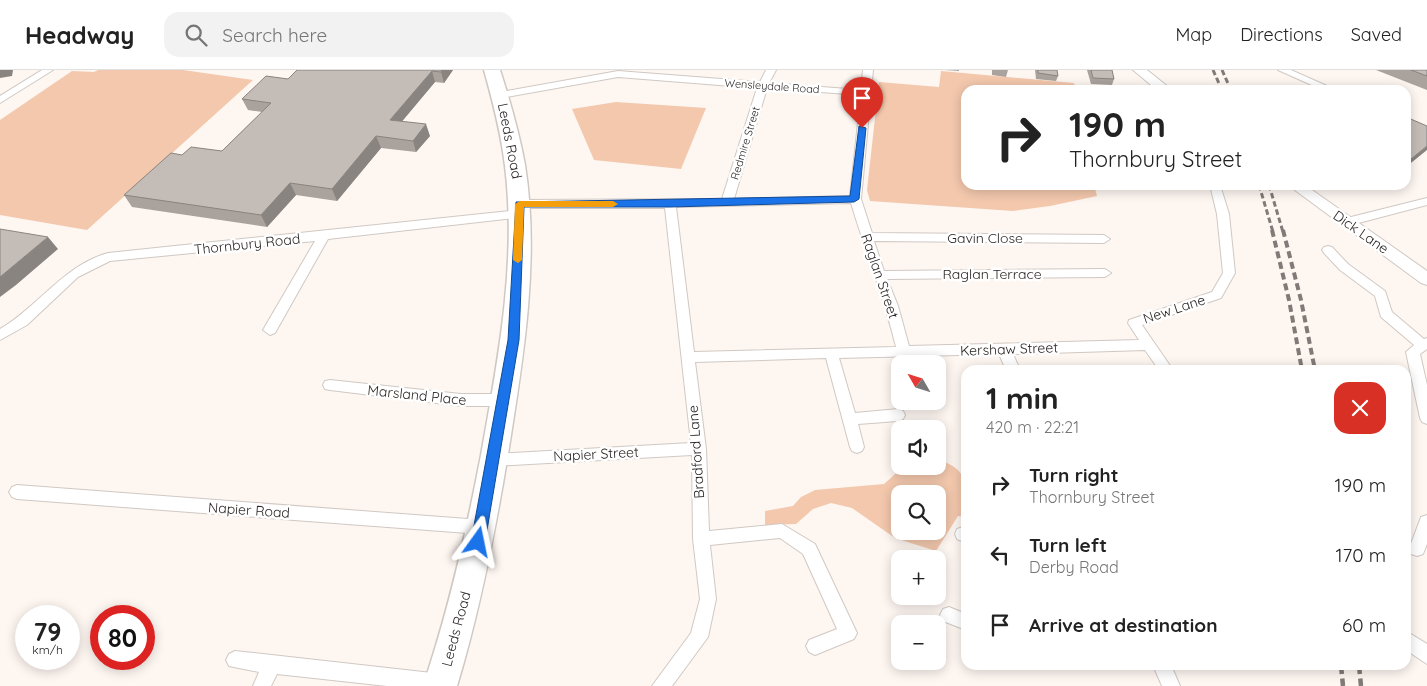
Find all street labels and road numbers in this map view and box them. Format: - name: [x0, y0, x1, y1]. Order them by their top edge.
- street label: Wensleydale Road: [724, 76, 820, 96]
- street label: Leeds Road: [494, 102, 526, 180]
- street label: Redmire Street: [727, 104, 763, 181]
- street label: Dick Lane: [1330, 206, 1392, 258]
- street label: Thornbury Road: [193, 229, 301, 259]
- street label: Gavin Close: [947, 229, 1023, 247]
- street label: Raglan Street: [857, 231, 903, 321]
- street label: Raglan Terrace: [942, 265, 1042, 283]
- street label: New Lane: [1141, 290, 1207, 328]
- street label: Kershaw Street: [960, 338, 1059, 360]
- street label: Marsland Place: [367, 381, 467, 409]
- street label: Bradford Lane: [684, 405, 708, 499]
- street label: Napier Street: [553, 443, 639, 465]
- street label: Napier Road: [207, 498, 291, 522]
- street label: Leeds Road: [437, 590, 475, 668]

